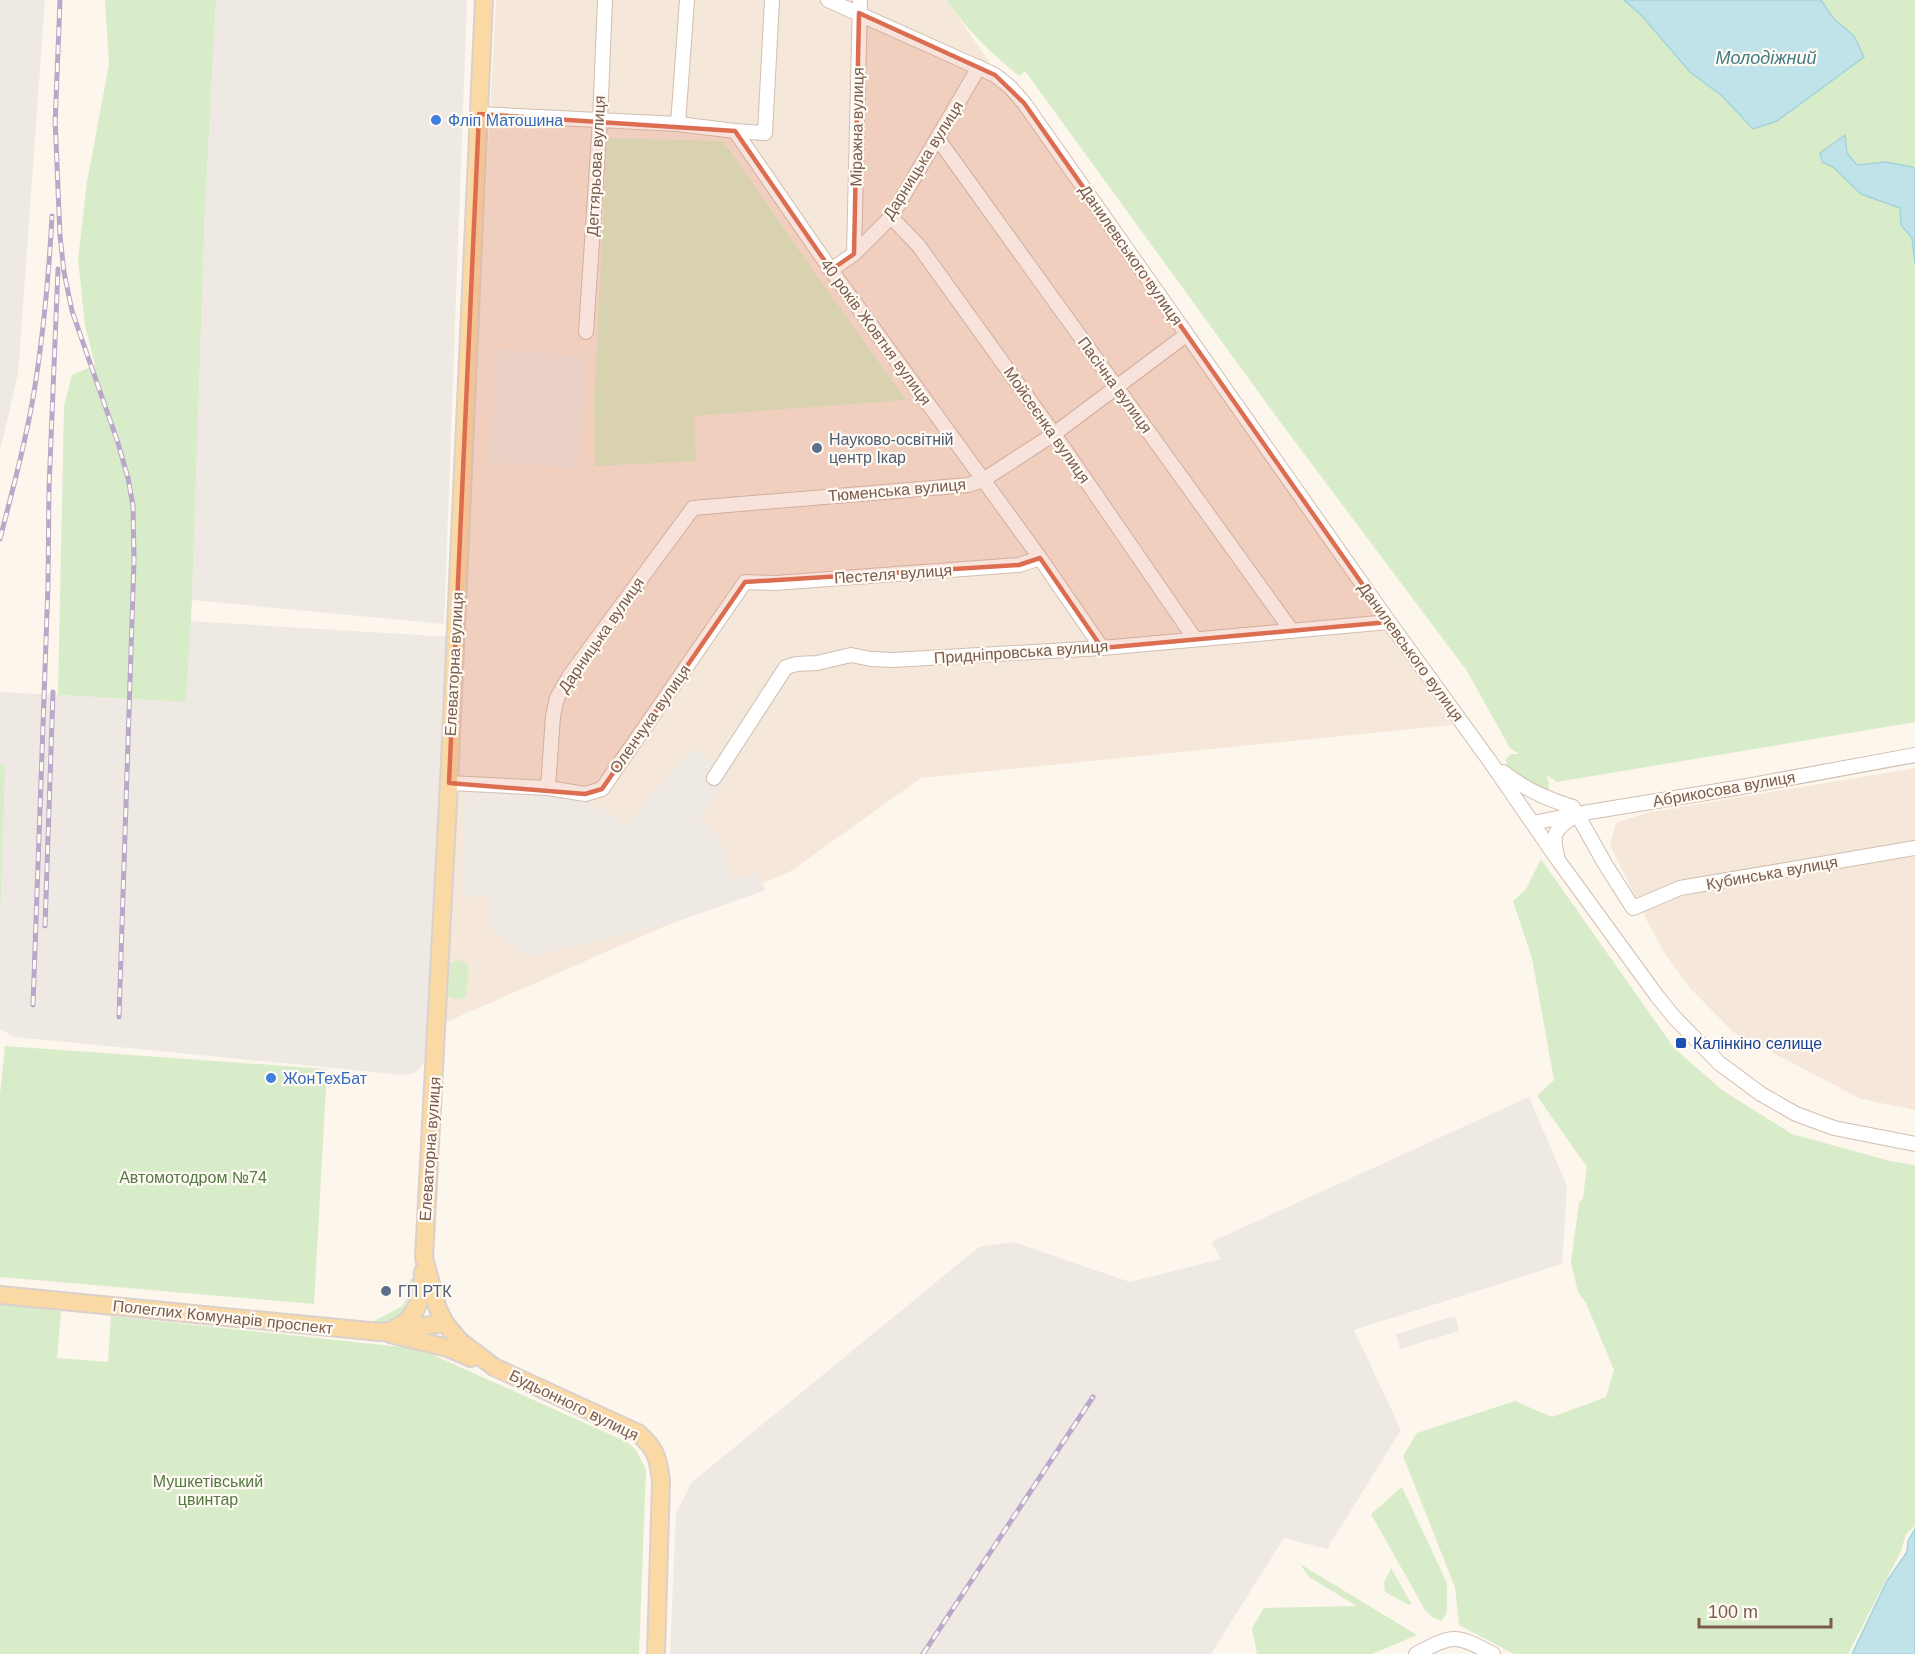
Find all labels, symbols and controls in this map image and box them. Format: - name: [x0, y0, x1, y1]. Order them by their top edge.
- water label: Молодіжний: [1715, 48, 1817, 68]
- street label: Міражна вулиця: [847, 67, 867, 187]
- street label: Дегтярьова вулиця: [584, 95, 608, 237]
- street label: Дарницька вулиця: [880, 98, 966, 222]
- place label: Фліп Матошина: [448, 112, 563, 129]
- marker: Фліп Матошина: [429, 113, 443, 127]
- street label: Данилевського вулиця: [1076, 182, 1186, 328]
- street label: 40 років Жовтня вулиця: [817, 256, 935, 408]
- street label: Пасічна вулиця: [1075, 334, 1155, 436]
- street label: Мойсеєнка вулиця: [1001, 364, 1093, 486]
- place label: Науково-освітній центр Ікар: [829, 431, 954, 466]
- marker: Науково-освітній центр Ікар: [810, 441, 824, 455]
- street label: Тюменська вулиця: [827, 475, 967, 505]
- street label: Пестеля вулиця: [833, 561, 953, 587]
- street label: Дарницька вулиця: [555, 574, 647, 696]
- street label: Данилевського вулиця: [1355, 579, 1467, 725]
- street label: Елеваторна вулиця: [442, 591, 466, 737]
- street label: Придніпровська вулиця: [933, 637, 1109, 667]
- street label: Оленчука вулиця: [606, 662, 694, 776]
- street label: Абрикосова вулиця: [1651, 768, 1797, 810]
- street label: Кубинська вулиця: [1705, 853, 1839, 893]
- place label: Калінкіно селище: [1693, 1035, 1822, 1052]
- marker: Калінкіно селище: [1674, 1036, 1688, 1050]
- place label: ЖонТехБат: [283, 1070, 368, 1087]
- marker: ЖонТехБат: [264, 1071, 278, 1085]
- street label: Елеваторна вулиця: [416, 1076, 444, 1222]
- park label: Автомотодром №74: [119, 1169, 267, 1186]
- place label: ГП РТК: [398, 1283, 452, 1300]
- marker: ГП РТК: [379, 1284, 393, 1298]
- street label: Полеглих Комунарів проспект: [112, 1297, 335, 1337]
- street label: Будьонного вулиця: [507, 1366, 641, 1444]
- park label: Мушкетівський цвинтар: [153, 1473, 263, 1508]
- scale bar: [1699, 1591, 1831, 1629]
- text: 100 m: [1708, 1602, 1758, 1622]

